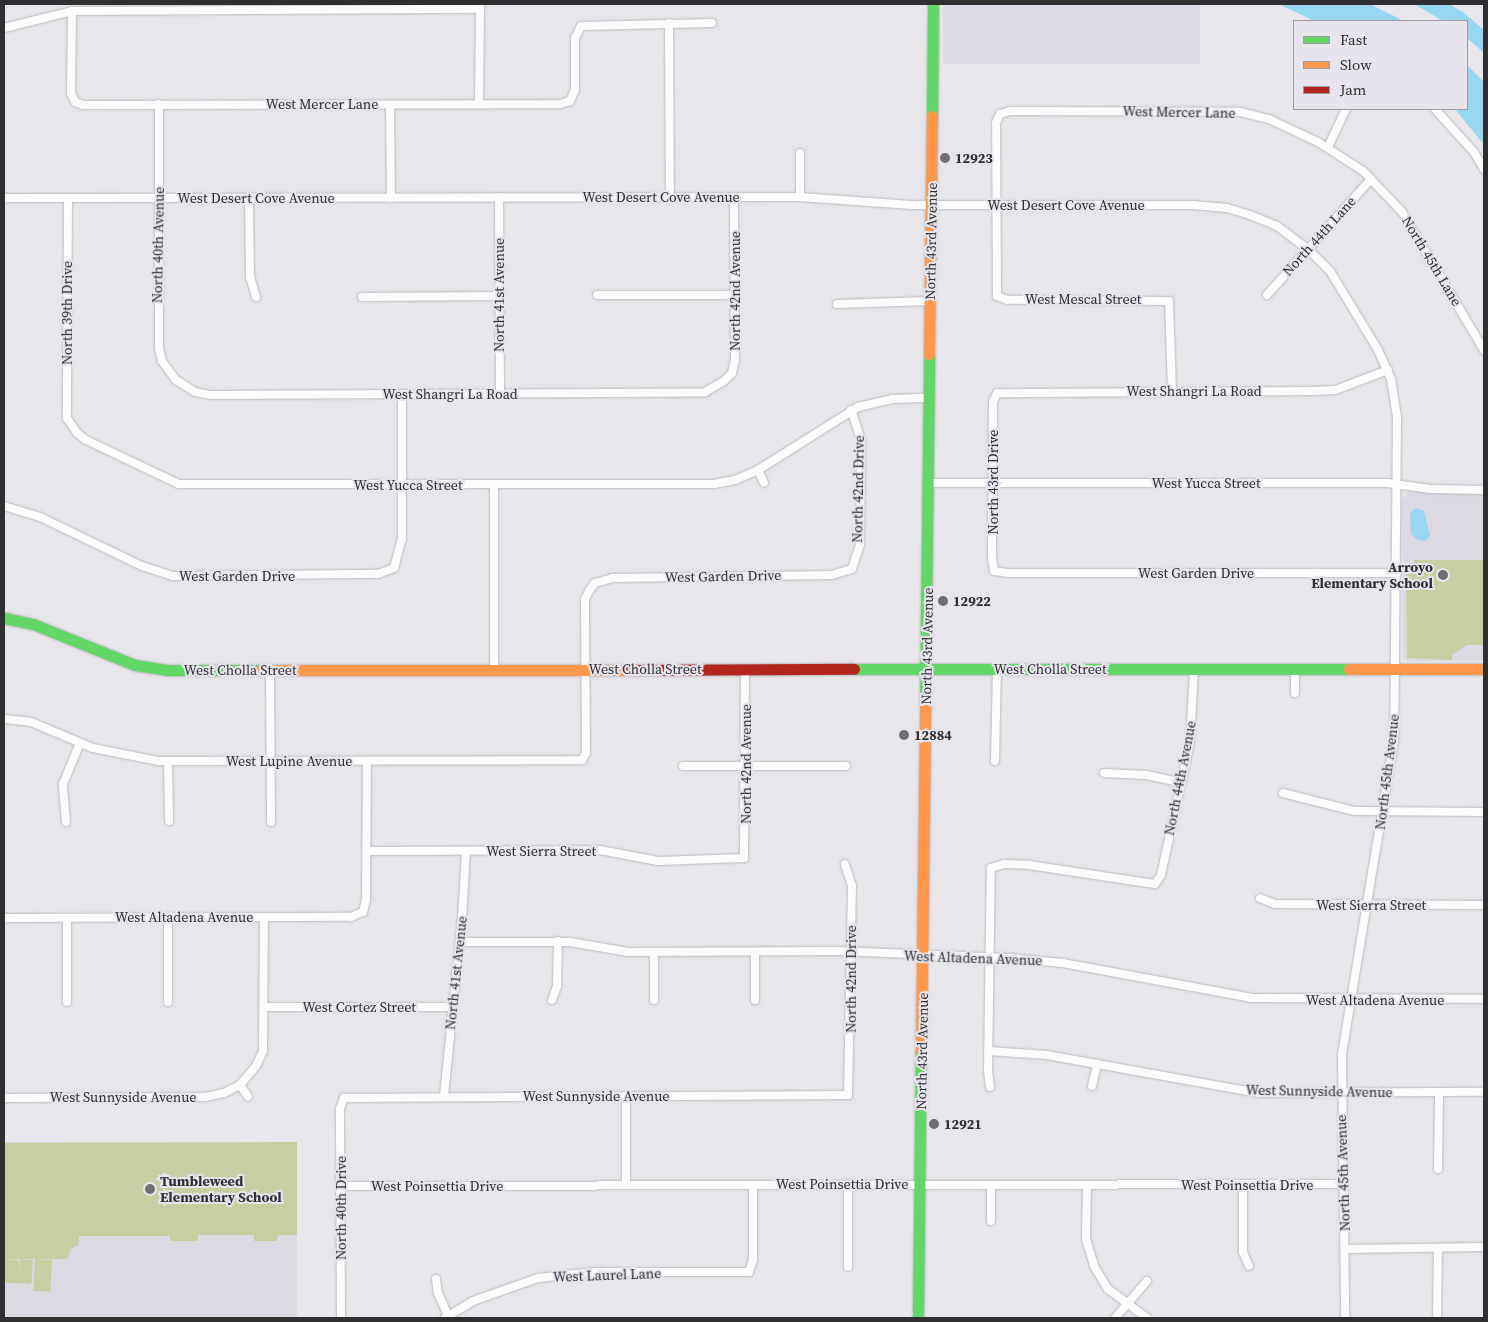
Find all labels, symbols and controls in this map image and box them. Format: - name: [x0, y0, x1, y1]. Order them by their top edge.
- legend: [1293, 20, 1468, 110]
- text: Fast: [1340, 29, 1367, 50]
- text: Slow: [1340, 54, 1372, 75]
- text: Jam: [1340, 79, 1366, 100]
- street label: West Mercer Lane: [266, 96, 378, 112]
- street label: West Mercer Lane: [1122, 103, 1236, 121]
- place label: 12923: [955, 150, 993, 166]
- marker: 12923: [939, 152, 951, 164]
- street label: North 43rd Avenue: [922, 182, 940, 300]
- street label: North 40th Avenue: [149, 187, 167, 303]
- street label: West Desert Cove Avenue: [582, 189, 740, 205]
- street label: West Desert Cove Avenue: [177, 190, 335, 206]
- street label: North 44th Lane: [1279, 193, 1359, 279]
- street label: West Desert Cove Avenue: [987, 197, 1145, 213]
- street label: North 45th Lane: [1399, 213, 1465, 309]
- street label: North 42nd Avenue: [727, 231, 743, 351]
- street label: North 41st Avenue: [491, 238, 507, 352]
- street label: North 39th Drive: [59, 261, 75, 365]
- street label: West Mescal Street: [1025, 291, 1141, 307]
- street label: West Shangri La Road: [1126, 383, 1262, 399]
- street label: West Shangri La Road: [382, 386, 518, 402]
- street label: North 43rd Drive: [985, 430, 1001, 534]
- street label: North 42nd Drive: [849, 435, 867, 543]
- street label: West Yucca Street: [1151, 475, 1261, 491]
- street label: West Yucca Street: [353, 477, 463, 493]
- place label: Arroyo Elementary School: [1311, 559, 1433, 592]
- street label: West Garden Drive: [1138, 565, 1254, 581]
- street label: West Garden Drive: [665, 567, 781, 585]
- street label: West Garden Drive: [179, 568, 295, 584]
- marker: Arroyo Elementary School: [1437, 569, 1449, 581]
- street label: North 43rd Avenue: [918, 587, 936, 705]
- place label: 12922: [953, 593, 991, 609]
- marker: 12922: [937, 595, 949, 607]
- street label: West Cholla Street: [588, 661, 702, 677]
- street label: West Cholla Street: [993, 661, 1107, 677]
- street label: West Cholla Street: [183, 662, 297, 678]
- street label: North 42nd Avenue: [738, 704, 754, 824]
- street label: North 45th Avenue: [1372, 713, 1402, 831]
- street label: North 44th Avenue: [1161, 719, 1199, 837]
- place label: 12884: [914, 727, 952, 743]
- marker: 12884: [898, 729, 910, 741]
- street label: West Lupine Avenue: [226, 753, 352, 769]
- street label: West Sierra Street: [486, 843, 596, 859]
- street label: West Sierra Street: [1316, 897, 1426, 913]
- street label: West Altadena Avenue: [115, 909, 253, 925]
- street label: North 41st Avenue: [442, 915, 470, 1031]
- street label: North 42nd Drive: [843, 925, 859, 1033]
- street label: West Altadena Avenue: [903, 947, 1043, 969]
- street label: North 43rd Avenue: [913, 992, 931, 1110]
- street label: West Altadena Avenue: [1306, 992, 1444, 1008]
- street label: West Cortez Street: [302, 999, 416, 1015]
- street label: West Sunnyside Avenue: [1245, 1081, 1393, 1101]
- street label: West Sunnyside Avenue: [523, 1088, 669, 1104]
- street label: West Sunnyside Avenue: [50, 1089, 196, 1105]
- street label: North 45th Avenue: [1333, 1115, 1353, 1231]
- place label: 12921: [944, 1116, 982, 1132]
- marker: 12921: [928, 1118, 940, 1130]
- street label: North 40th Drive: [333, 1156, 349, 1260]
- place label: Tumbleweed Elementary School: [160, 1173, 282, 1206]
- street label: West Poinsettia Drive: [776, 1176, 908, 1192]
- street label: West Poinsettia Drive: [1181, 1177, 1313, 1193]
- street label: West Poinsettia Drive: [371, 1178, 503, 1194]
- marker: Tumbleweed Elementary School: [144, 1183, 156, 1195]
- street label: West Laurel Lane: [553, 1265, 661, 1285]

